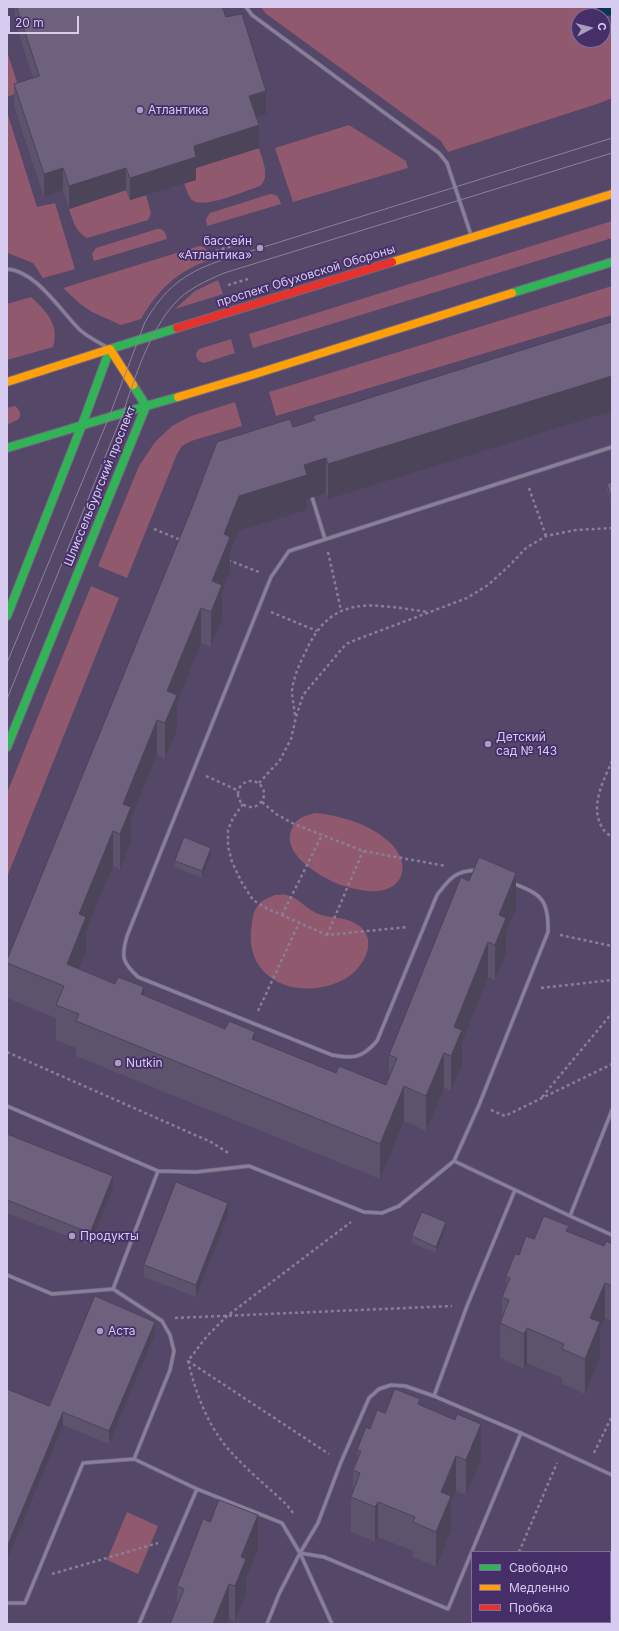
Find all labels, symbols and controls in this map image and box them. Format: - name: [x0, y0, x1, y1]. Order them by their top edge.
- scale bar: [10, 8, 81, 34]
- north arrow: [571, 8, 611, 48]
- text: 20 m: [15, 15, 44, 30]
- text: С: [594, 22, 609, 32]
- place label: Атлантика: [148, 103, 208, 117]
- marker: Атлантика: [135, 105, 145, 115]
- place label: бассейн «Атлантика»: [178, 234, 252, 262]
- street label: проспект Обуховской Обороны: [215, 242, 397, 310]
- marker: бассейн «Атлантика»: [255, 243, 265, 253]
- street label: Шлиссельбургский проспект: [61, 404, 139, 568]
- place label: Детский сад № 143: [496, 730, 557, 758]
- marker: Детский сад № 143: [483, 739, 493, 749]
- place label: Nutkin: [126, 1056, 163, 1070]
- marker: Nutkin: [113, 1058, 123, 1068]
- place label: Продукты: [80, 1229, 139, 1243]
- marker: Продукты: [67, 1231, 77, 1241]
- place label: Аста: [108, 1324, 135, 1338]
- marker: Аста: [95, 1326, 105, 1336]
- legend: [471, 1551, 611, 1623]
- text: Свободно: [509, 1560, 568, 1575]
- text: Медленно: [509, 1580, 570, 1595]
- text: Пробка: [509, 1600, 553, 1615]

